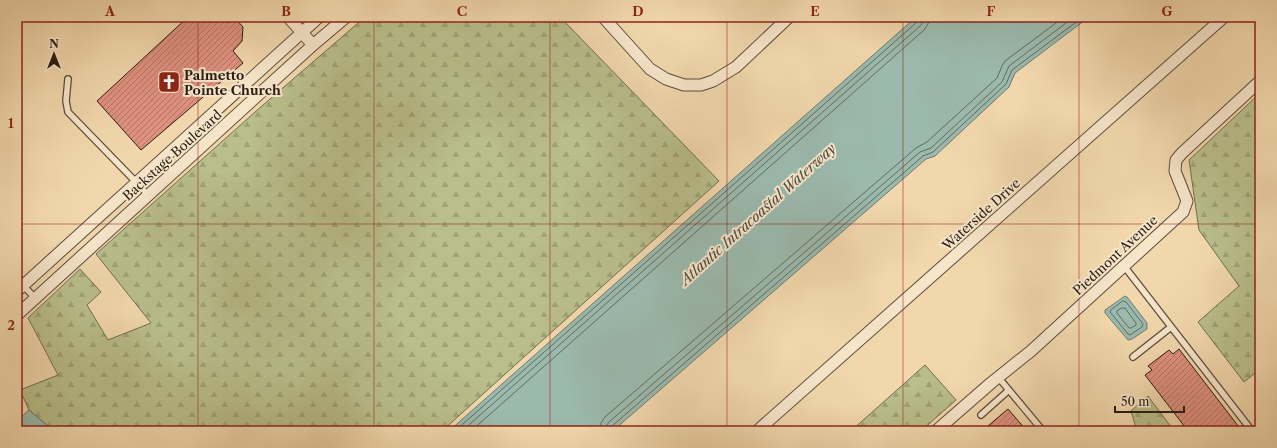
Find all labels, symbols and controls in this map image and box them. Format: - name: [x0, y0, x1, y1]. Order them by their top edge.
- text: A: [104, 3, 116, 19]
- text: B: [281, 3, 291, 19]
- text: C: [457, 3, 467, 19]
- text: D: [632, 3, 644, 19]
- text: E: [810, 3, 820, 19]
- text: F: [987, 3, 996, 19]
- text: G: [1161, 3, 1173, 19]
- north arrow: [34, 34, 74, 74]
- text: N: [49, 37, 59, 51]
- place label: Palmetto Pointe Church: [184, 67, 281, 98]
- church icon: Palmetto Pointe Church: [156, 69, 182, 95]
- street label: Backstage Boulevard: [119, 106, 225, 204]
- text: 1: [8, 115, 14, 131]
- water label: Atlantic Intracoastal Waterway: [675, 139, 839, 290]
- street label: Waterside Drive: [938, 175, 1023, 254]
- street label: Piedmont Avenue: [1069, 212, 1161, 298]
- text: 2: [7, 317, 15, 333]
- scale bar: [1115, 388, 1184, 414]
- text: 50 m: [1121, 394, 1150, 409]

